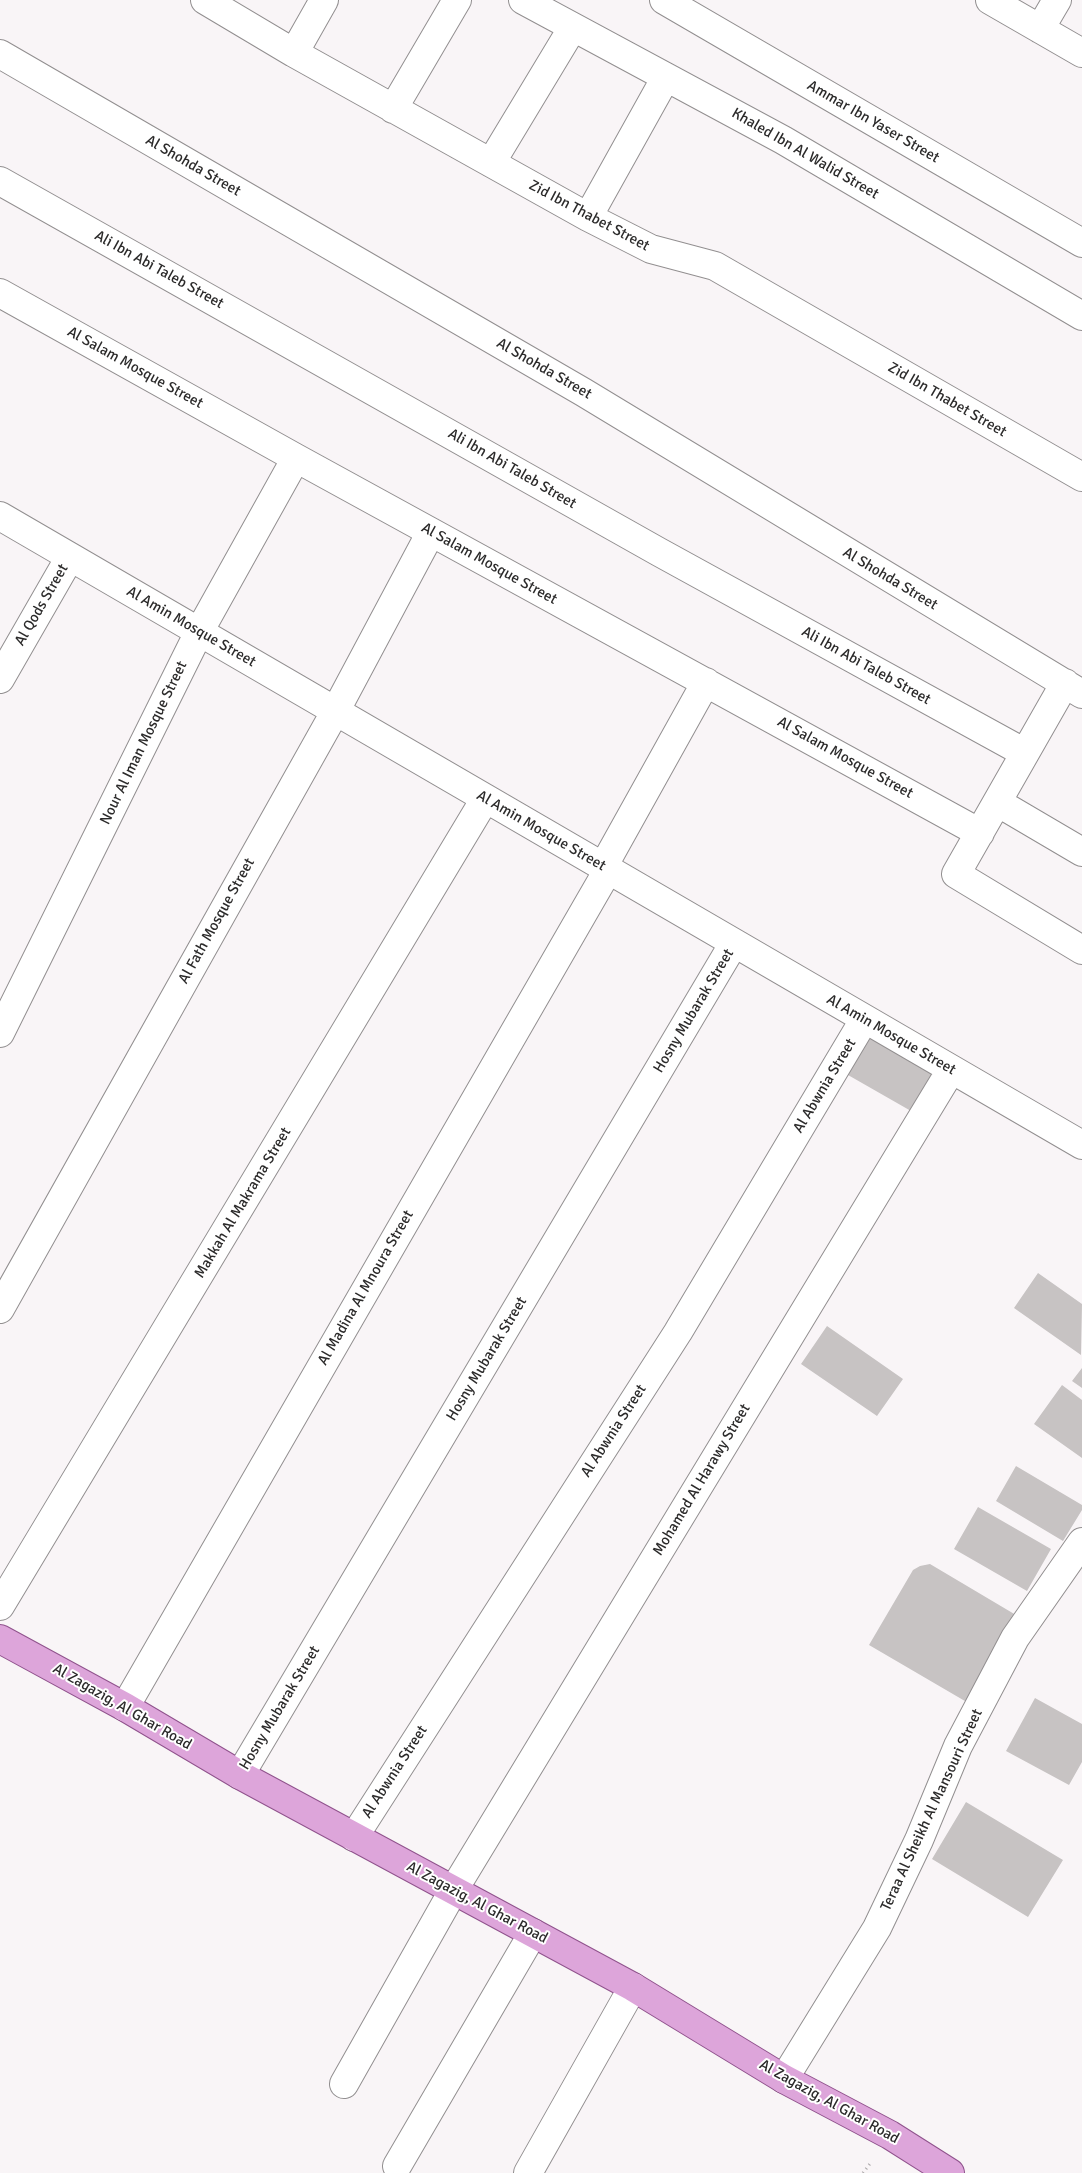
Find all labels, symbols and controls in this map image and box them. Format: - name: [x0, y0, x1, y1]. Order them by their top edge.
- street label: Ammar Ibn Yaser Street: [804, 77, 942, 167]
- street label: Khaled Ibn Al Walid Street: [728, 105, 882, 203]
- street label: Al Shohda Street: [142, 131, 244, 201]
- street label: Zid Ibn Thabet Street: [526, 177, 652, 255]
- street label: Ali Ibn Abi Taleb Street: [91, 227, 227, 313]
- street label: Al Salam Mosque Street: [64, 323, 206, 413]
- street label: Al Shohda Street: [493, 334, 595, 404]
- street label: Zid Ibn Thabet Street: [885, 359, 1009, 441]
- street label: Ali Ibn Abi Taleb Street: [445, 425, 579, 513]
- street label: Al Salam Mosque Street: [418, 519, 560, 609]
- street label: Al Shohda Street: [839, 544, 941, 614]
- street label: Al Qods Street: [11, 561, 73, 649]
- street label: Al Amin Mosque Street: [123, 583, 259, 671]
- street label: Ali Ibn Abi Taleb Street: [798, 623, 934, 709]
- street label: Nour Al Iman Mosque Street: [97, 658, 191, 828]
- street label: Al Salam Mosque Street: [774, 713, 916, 803]
- street label: Al Amin Mosque Street: [473, 787, 609, 875]
- street label: Al Fath Mosque Street: [175, 855, 259, 987]
- street label: Hosny Mubarak Street: [650, 946, 738, 1076]
- street label: Al Amin Mosque Street: [823, 991, 959, 1079]
- street label: Al Abwnia Street: [790, 1036, 860, 1136]
- street label: Makkah Al Makrama Street: [191, 1124, 295, 1282]
- street label: Al Madina Al Mnoura Street: [314, 1207, 418, 1369]
- street label: Hosny Mubarak Street: [443, 1294, 531, 1424]
- street label: Al Abwnia Street: [577, 1381, 651, 1481]
- street label: Mohamed Al Harawy Street: [649, 1401, 755, 1559]
- street label: Hosny Mubarak Street: [236, 1643, 324, 1773]
- street label: Al Zagazig, Al Ghar Road: [49, 1660, 195, 1754]
- street label: Teraa Al Sheikh Al Mansouri Street: [877, 1706, 987, 1914]
- street label: Al Abwnia Street: [358, 1722, 432, 1822]
- street label: Al Zagazig, Al Ghar Road: [403, 1858, 551, 1948]
- street label: Al Zagazig, Al Ghar Road: [756, 2056, 902, 2148]

